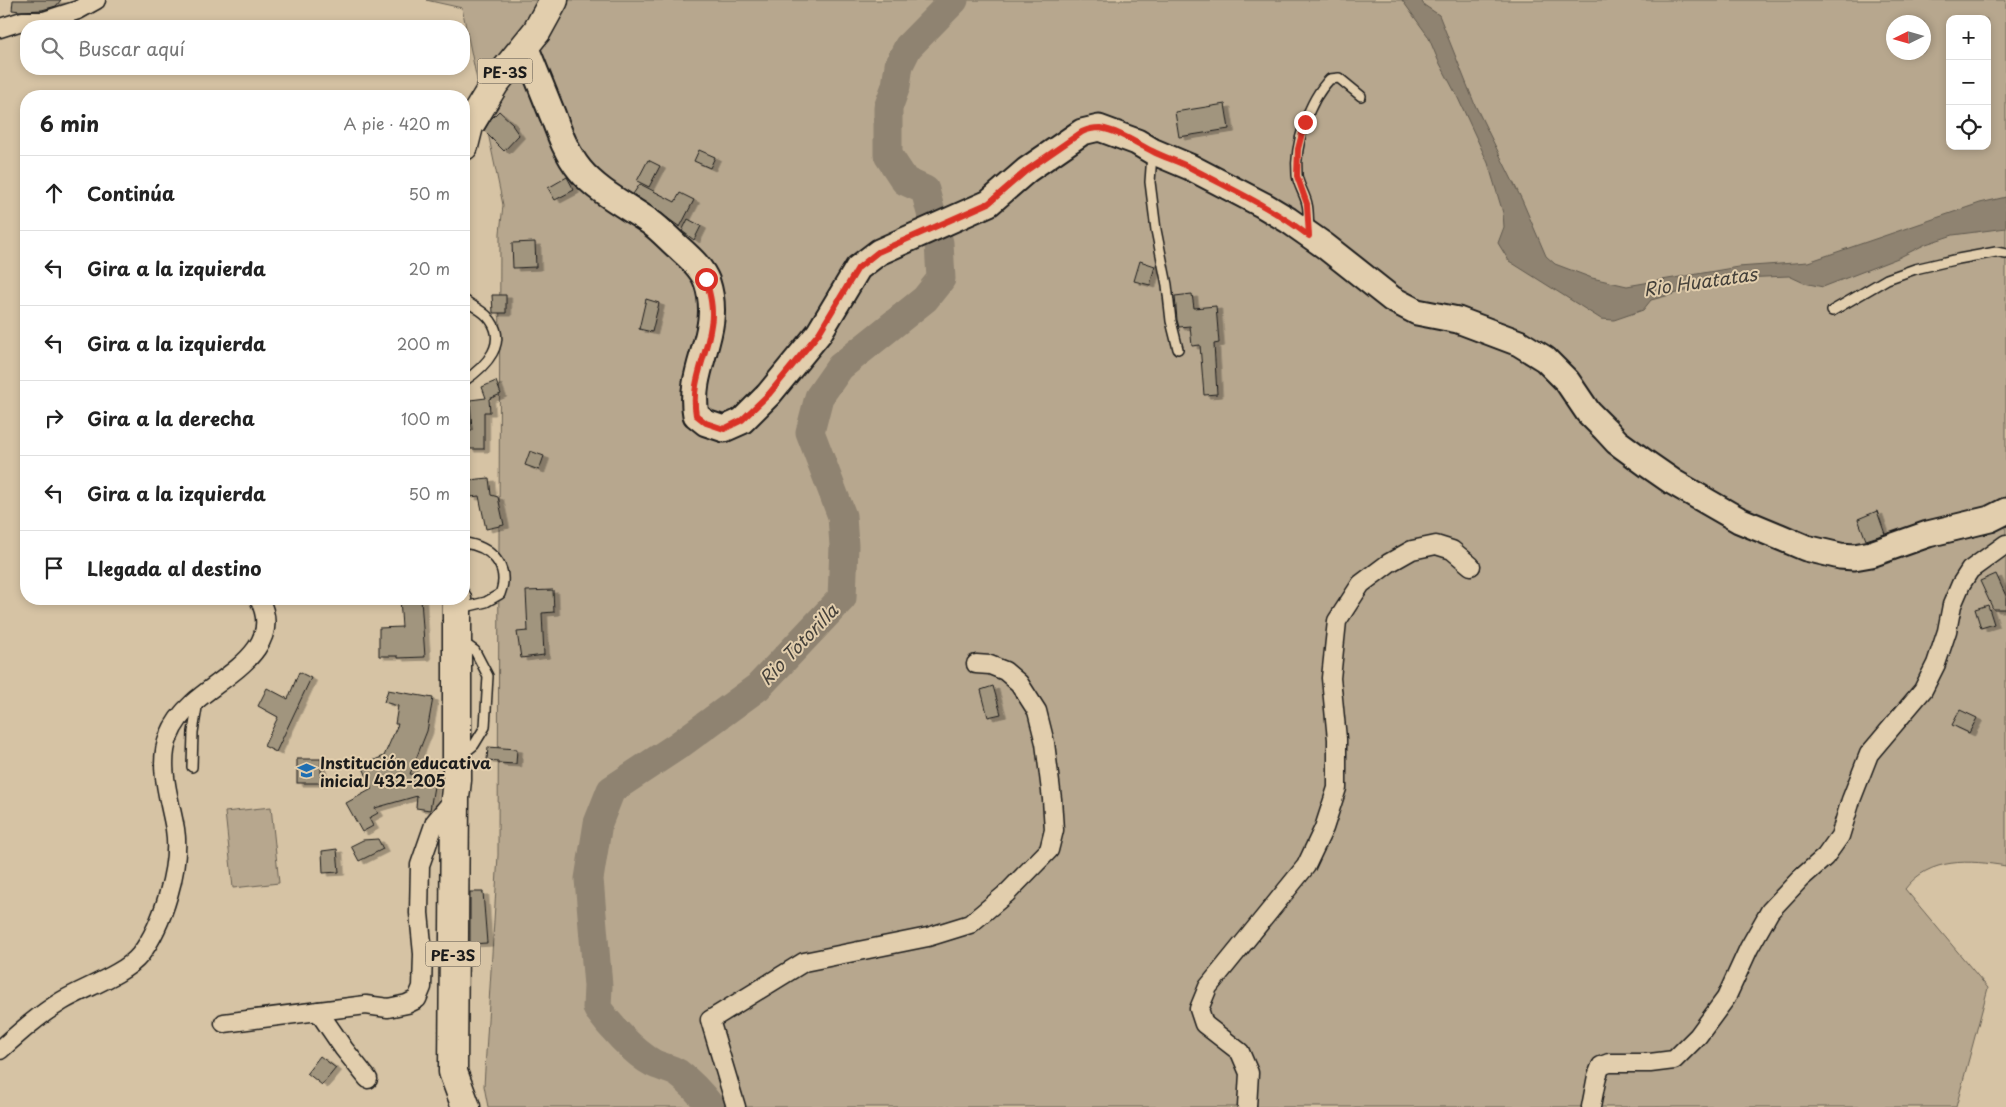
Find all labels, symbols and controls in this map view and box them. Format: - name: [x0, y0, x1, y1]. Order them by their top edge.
- north arrow: [1886, 15, 1931, 60]
- map controls: [1946, 15, 1991, 150]
- button: +: [1946, 15, 1991, 60]
- search box: [20, 20, 470, 75]
- icon: search: [38, 34, 66, 62]
- text: Buscar aquí: [78, 34, 185, 62]
- road number: PE-3S: [478, 58, 532, 84]
- button: −: [1946, 60, 1991, 105]
- button: locate: [1946, 105, 1991, 150]
- text: 6 min: [40, 107, 99, 139]
- text: A pie · 420 m: [344, 111, 450, 135]
- route end: [1294, 111, 1317, 134]
- icon: ahead: [40, 179, 68, 207]
- text: Continúa: [87, 179, 175, 207]
- text: 50 m: [409, 181, 450, 205]
- icon: left: [40, 254, 68, 282]
- text: Gira a la izquierda: [87, 254, 266, 282]
- text: 20 m: [409, 256, 450, 280]
- water label: Rio Huatatas: [1642, 259, 1760, 302]
- route start: [695, 268, 718, 291]
- icon: left: [40, 329, 68, 357]
- text: Gira a la izquierda: [87, 329, 266, 357]
- text: 200 m: [397, 331, 450, 355]
- icon: right: [40, 404, 68, 432]
- text: Gira a la derecha: [87, 404, 255, 432]
- text: 100 m: [401, 406, 450, 430]
- icon: left: [40, 479, 68, 507]
- text: Gira a la izquierda: [87, 479, 266, 507]
- text: 50 m: [409, 481, 450, 505]
- icon: arrive: [40, 554, 68, 582]
- text: Llegada al destino: [87, 554, 261, 582]
- water label: Rio Totorilla: [752, 597, 844, 691]
- place label: Institución educativa inicial 432-205: [320, 750, 491, 792]
- school or university icon: Institución educativa inicial 432-205: [296, 761, 316, 781]
- road number: PE-3S: [426, 942, 480, 966]

